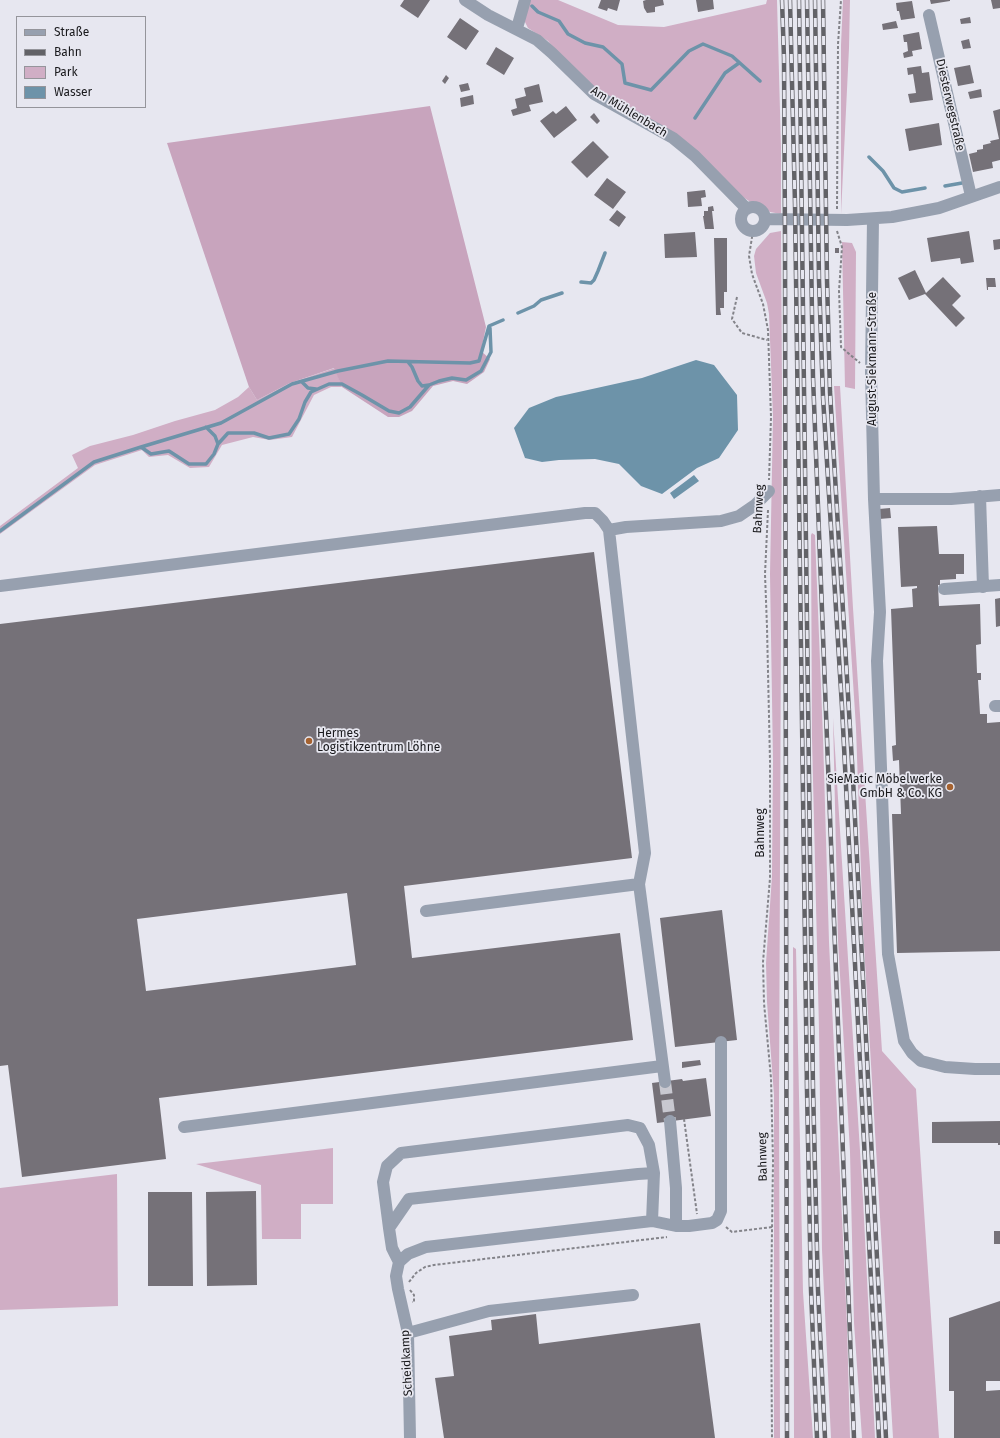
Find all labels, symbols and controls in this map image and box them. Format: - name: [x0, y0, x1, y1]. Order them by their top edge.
- legend: [16, 16, 146, 108]
- text: Straße: [54, 25, 89, 39]
- text: Bahn: [54, 45, 82, 59]
- street label: Diesterwegstraße: [932, 57, 968, 153]
- text: Park: [54, 65, 78, 79]
- street label: Am Mühlenbach: [588, 83, 670, 141]
- text: Wasser: [54, 85, 92, 99]
- street label: August-Siekmann-Straße: [866, 292, 880, 426]
- street label: Bahnweg: [751, 484, 767, 534]
- place label: Hermes Logistikzentrum Löhne: [317, 727, 440, 755]
- marker: Hermes Logistikzentrum Löhne: [304, 736, 314, 746]
- place label: SieMatic Möbelwerke GmbH & Co. KG: [827, 773, 942, 801]
- marker: SieMatic Möbelwerke GmbH & Co. KG: [945, 782, 955, 792]
- street label: Bahnweg: [754, 808, 768, 858]
- street label: Bahnweg: [755, 1132, 771, 1182]
- street label: Scheidkamp: [398, 1330, 416, 1396]

